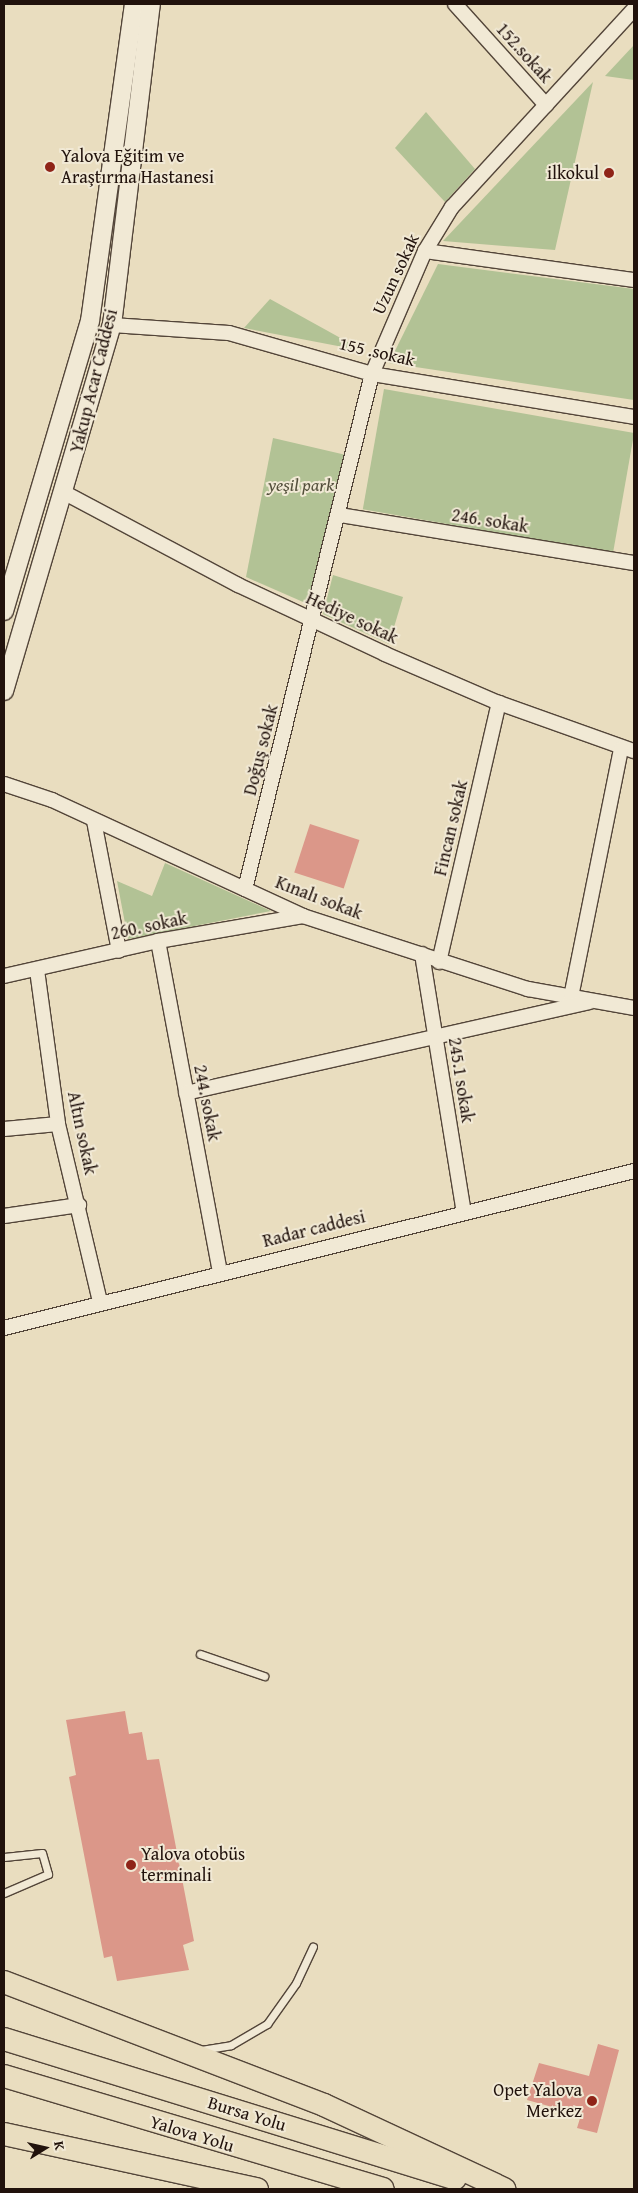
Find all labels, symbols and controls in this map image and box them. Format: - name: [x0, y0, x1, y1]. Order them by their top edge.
- street label: 152.sokak: [491, 18, 557, 88]
- place label: Yalova Eğitim ve Araştırma Hastanesi: [61, 146, 214, 188]
- marker: Yalova Eğitim ve Araştırma Hastanesi: [43, 160, 57, 174]
- place label: ilkokul: [547, 162, 599, 184]
- marker: ilkokul: [603, 167, 615, 179]
- street label: Uzun sokak: [368, 230, 424, 318]
- street label: Yakup Acar Caddesi: [66, 307, 122, 455]
- street label: 155 .sokak: [337, 333, 417, 371]
- park label: yeşil park: [268, 474, 334, 496]
- street label: 246. sokak: [450, 504, 530, 538]
- street label: Hediye sokak: [302, 587, 402, 649]
- street label: Doğuş sokak: [239, 702, 283, 798]
- street label: Fincan sokak: [429, 778, 473, 878]
- street label: Kınalı sokak: [272, 872, 366, 924]
- street label: 260. sokak: [109, 907, 189, 945]
- street label: 245.1 sokak: [444, 1036, 478, 1124]
- street label: 244. sokak: [189, 1063, 225, 1143]
- street label: Altın sokak: [63, 1089, 101, 1177]
- street label: Radar caddesi: [261, 1206, 367, 1252]
- place label: Yalova otobüs terminali: [141, 1844, 245, 1886]
- marker: Yalova otobüs terminali: [125, 1859, 137, 1871]
- place label: Opet Yalova Merkez: [493, 2080, 582, 2122]
- street label: Bursa Yolu: [205, 2092, 289, 2136]
- marker: Opet Yalova Merkez: [586, 2095, 598, 2107]
- street label: Yalova Yolu: [147, 2111, 237, 2157]
- north arrow: [20, 2123, 70, 2173]
- text: K: [49, 2139, 70, 2151]

